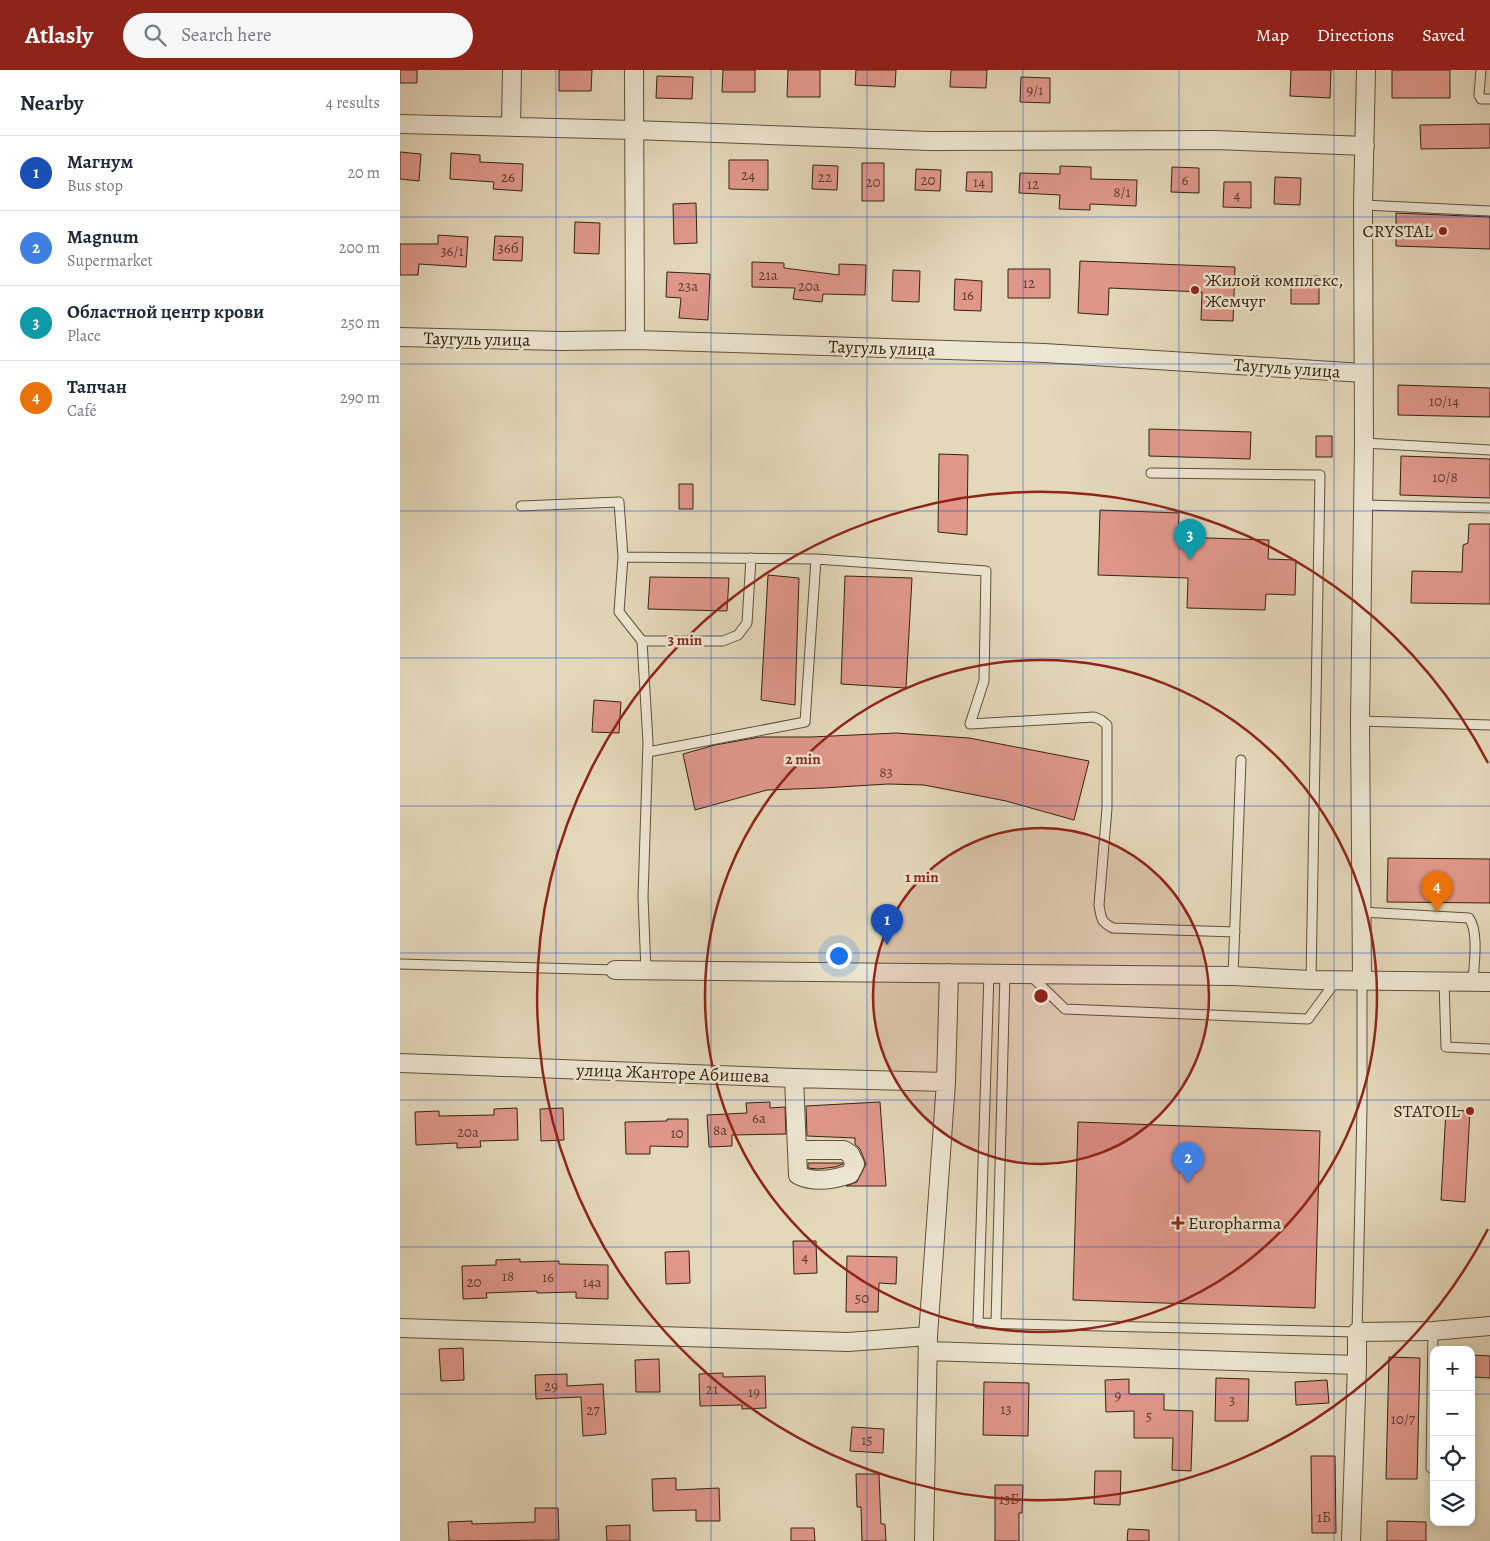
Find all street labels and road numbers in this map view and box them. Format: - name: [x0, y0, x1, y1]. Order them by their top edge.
- street label: Таугуль улица: [423, 326, 531, 352]
- street label: Таугуль улица: [828, 334, 937, 362]
- street label: Таугуль улица: [1233, 352, 1342, 384]
- street label: улица Жанторе Абишева: [575, 1058, 771, 1088]

